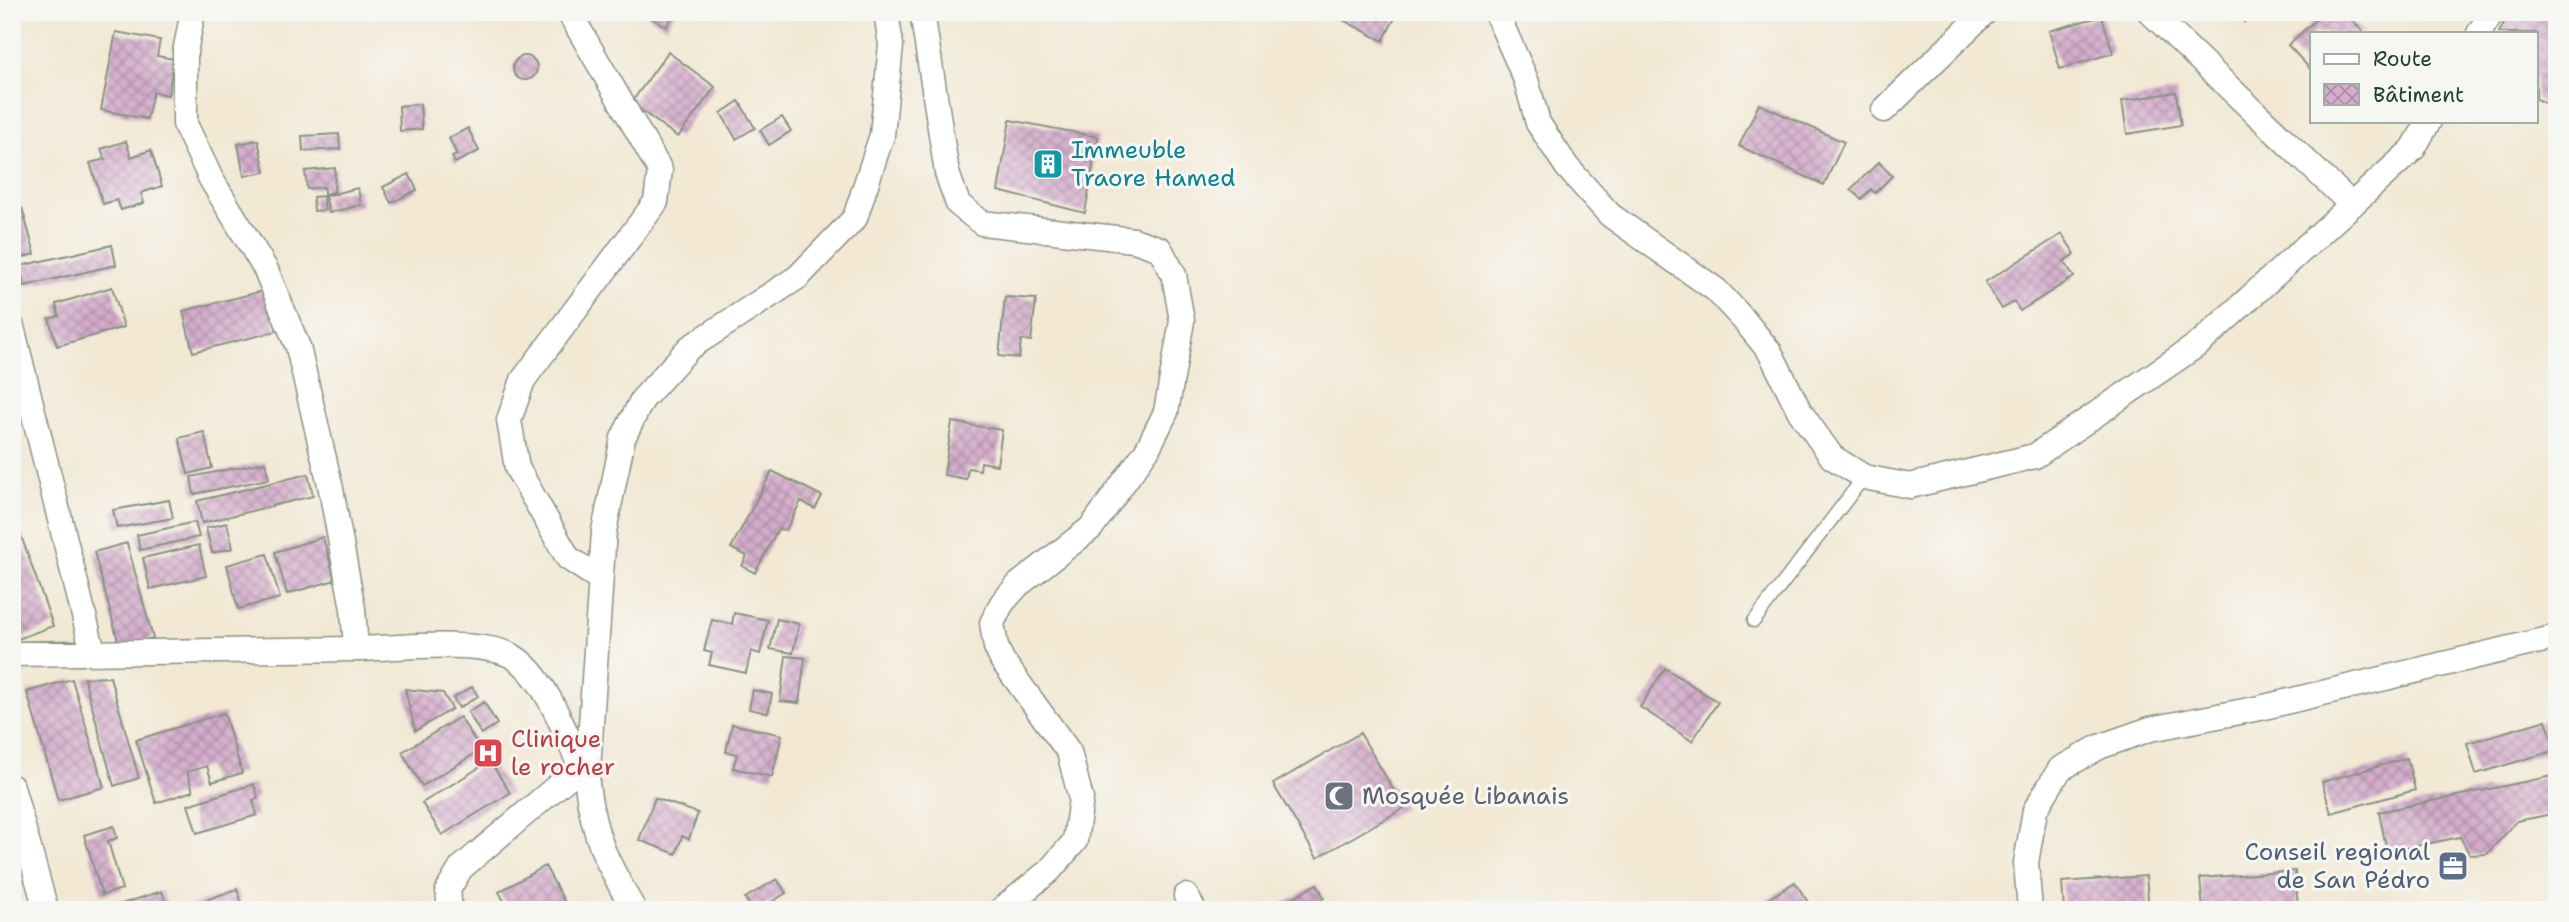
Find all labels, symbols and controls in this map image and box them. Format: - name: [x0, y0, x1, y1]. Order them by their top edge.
- legend: [2310, 32, 2538, 122]
- text: Route: [2373, 45, 2432, 73]
- text: Bâtiment: [2373, 81, 2464, 109]
- place label: Immeuble Traore Hamed: [1071, 134, 1236, 194]
- building icon: Immeuble Traore Hamed: [1031, 147, 1065, 181]
- place label: Clinique le rocher: [511, 723, 615, 783]
- hospital icon: Clinique le rocher: [471, 736, 505, 770]
- mosque icon: Mosquée Libanais: [1322, 779, 1356, 813]
- place label: Mosquée Libanais: [1362, 780, 1569, 812]
- place label: Conseil regional de San Pédro: [2245, 836, 2431, 896]
- office icon: Conseil regional de San Pédro: [2436, 849, 2470, 883]

